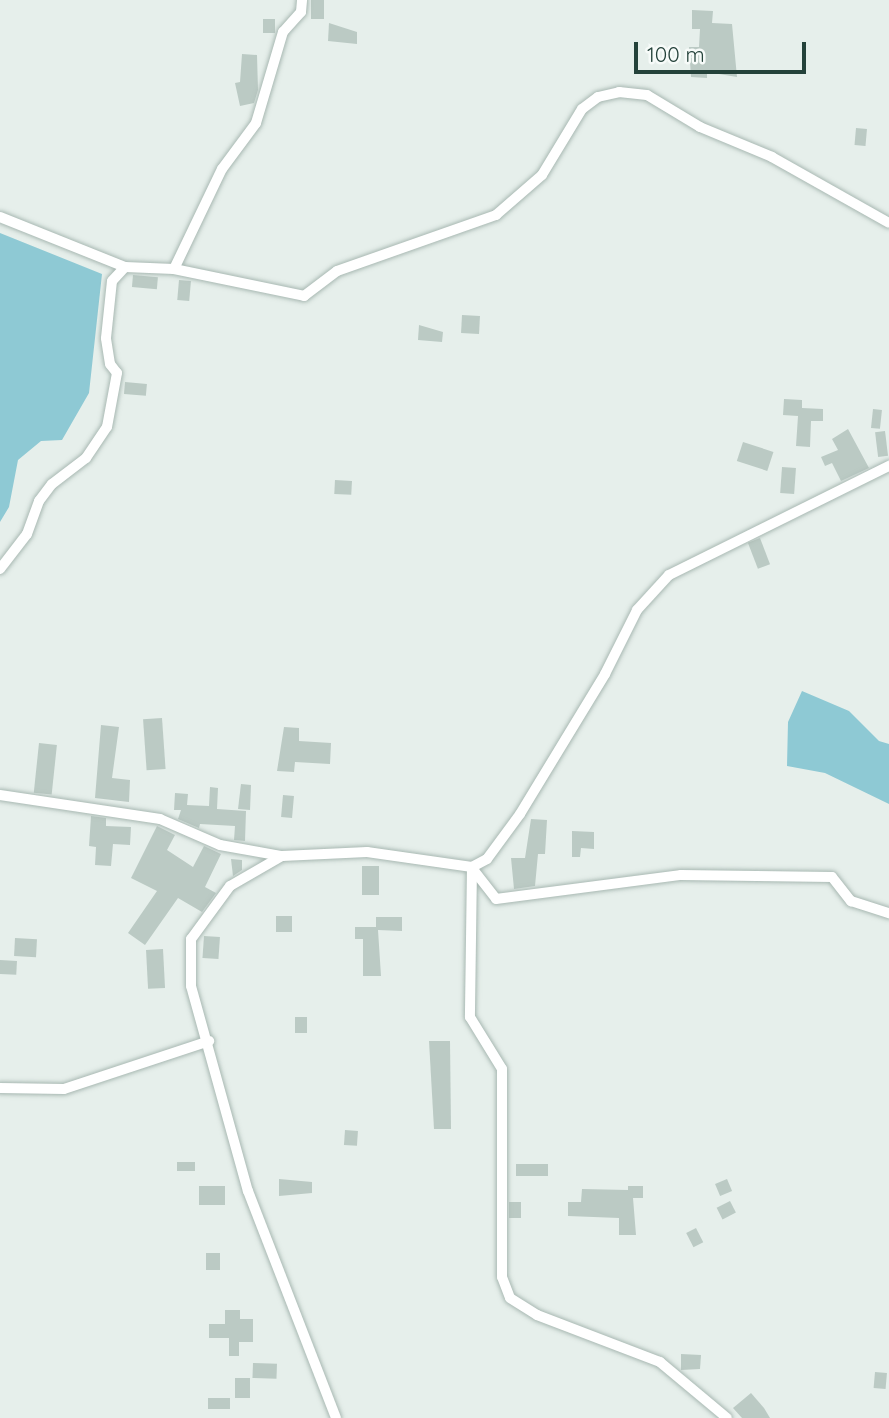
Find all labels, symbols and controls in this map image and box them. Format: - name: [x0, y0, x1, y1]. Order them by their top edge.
- scale bar: [637, 28, 808, 72]
- text: 100 m: [647, 41, 705, 67]

